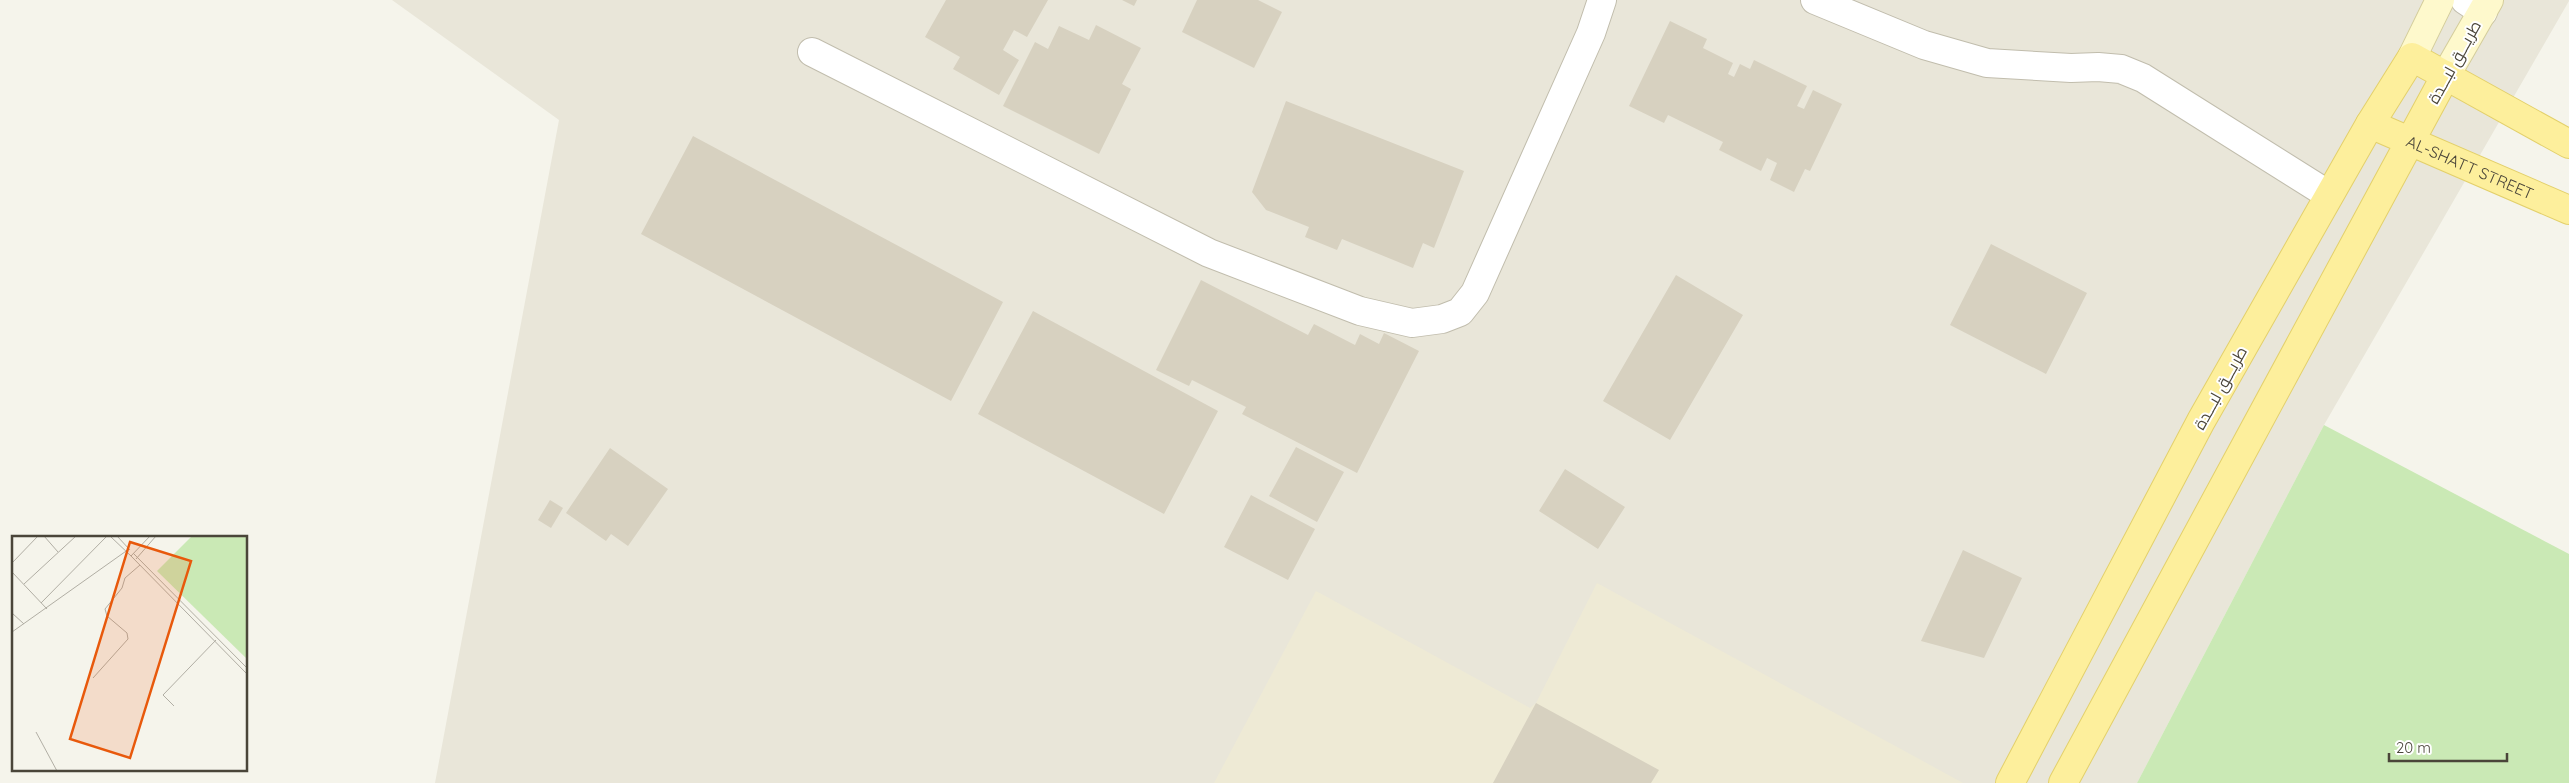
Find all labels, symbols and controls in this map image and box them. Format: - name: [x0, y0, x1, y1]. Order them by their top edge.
- street label: طريـــق لبـــدة: [2423, 17, 2486, 108]
- street label: AL-SHATT STREET: [2403, 131, 2537, 204]
- street label: طريـــق لبـــدة: [2189, 343, 2252, 434]
- inset map: [12, 536, 248, 770]
- scale bar: [2389, 730, 2506, 762]
- text: 20 m: [2396, 738, 2431, 757]

